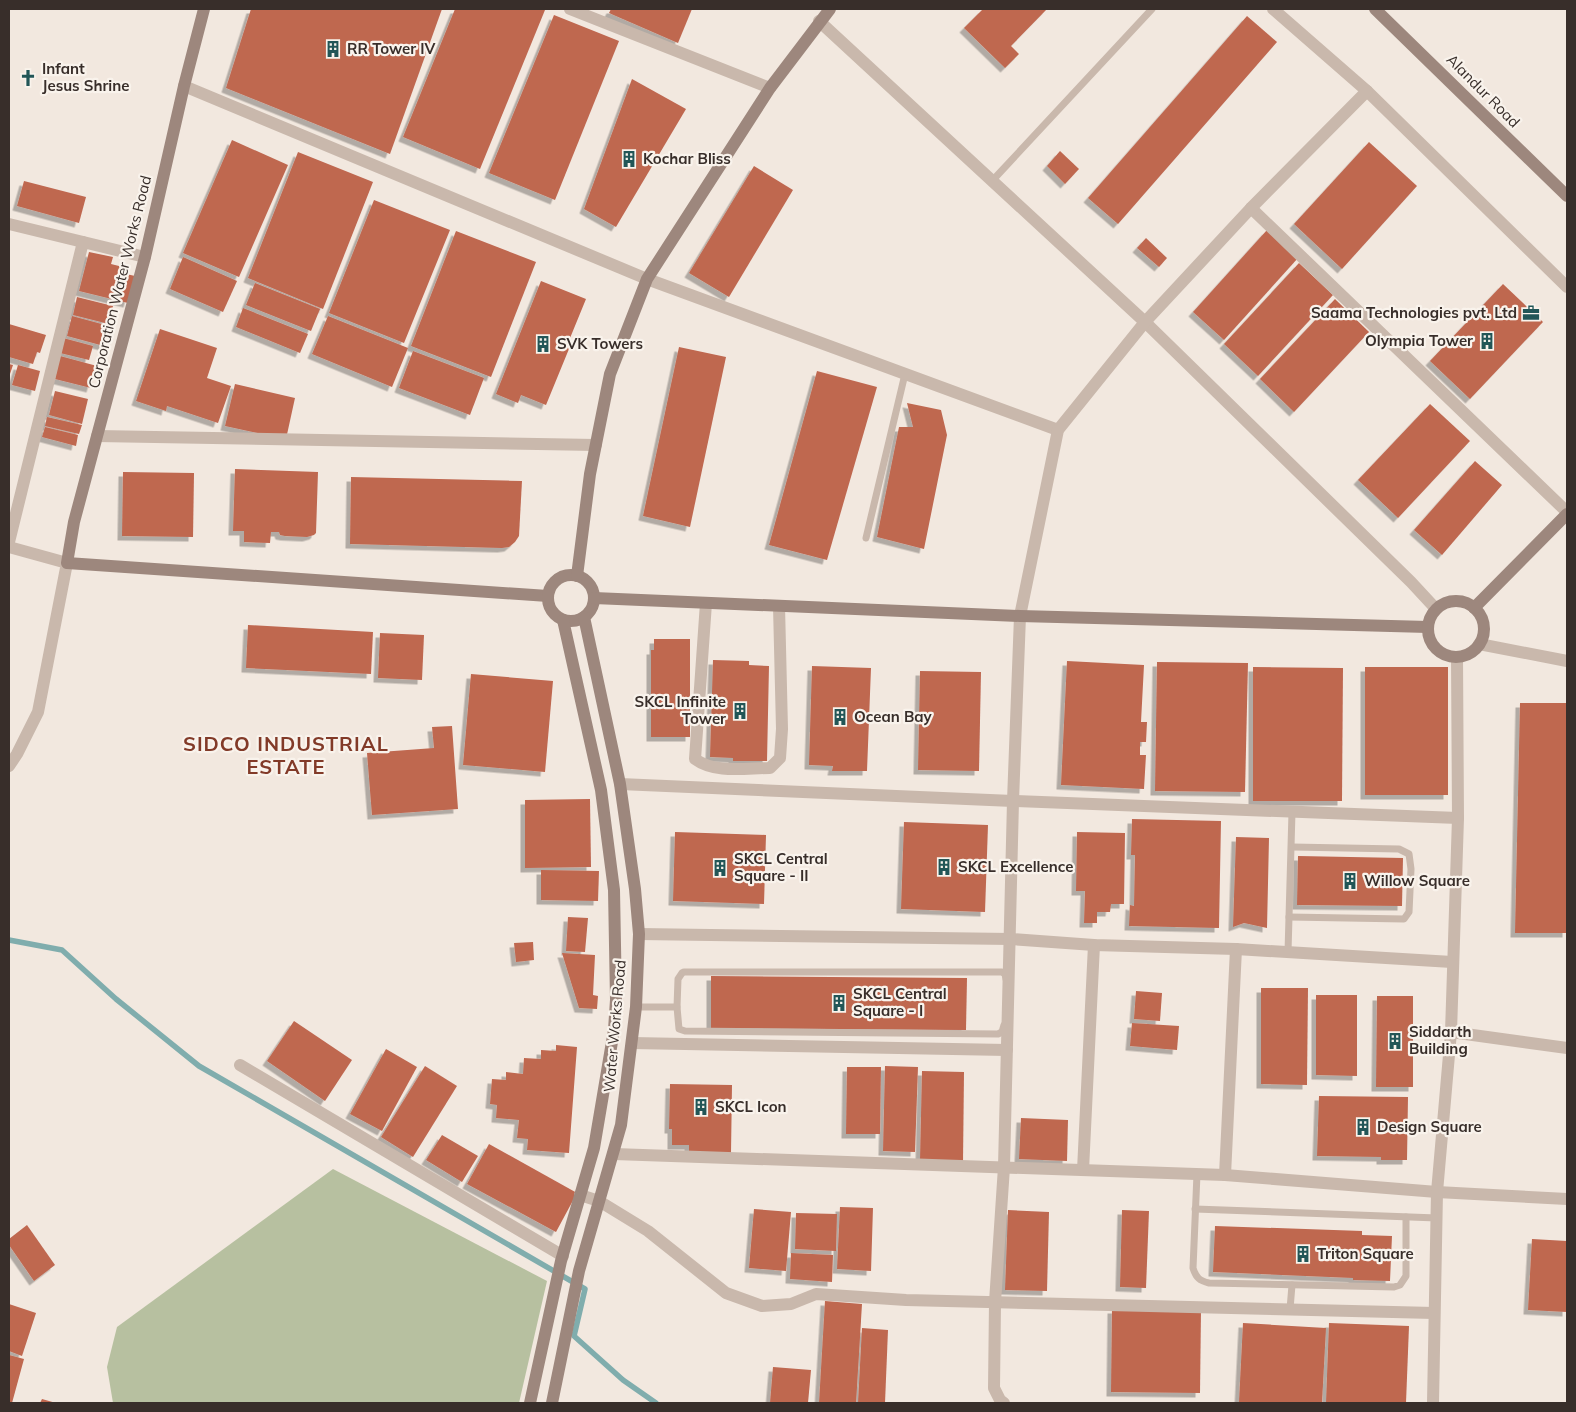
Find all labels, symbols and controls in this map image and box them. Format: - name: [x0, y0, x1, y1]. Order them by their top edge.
- building icon: RR Tower IV: [323, 39, 343, 59]
- place label: RR Tower IV: [347, 39, 436, 58]
- street label: Alandur Road: [1443, 50, 1524, 131]
- place label: Infant Jesus Shrine: [42, 59, 130, 95]
- church icon: Infant Jesus Shrine: [18, 68, 38, 88]
- building icon: Kochar Bliss: [619, 149, 639, 169]
- place label: Kochar Bliss: [643, 149, 731, 168]
- street label: Corporation Water Works Road: [84, 173, 155, 390]
- place label: Saama Technologies pvt. Ltd: [1311, 303, 1517, 322]
- office icon: Saama Technologies pvt. Ltd: [1521, 303, 1541, 323]
- place label: Olympia Tower: [1365, 331, 1473, 350]
- building icon: Olympia Tower: [1477, 331, 1497, 351]
- building icon: SVK Towers: [533, 334, 553, 354]
- place label: SVK Towers: [557, 334, 643, 353]
- place label: SKCL Infinite Tower: [634, 692, 726, 728]
- building icon: SKCL Infinite Tower: [730, 701, 750, 721]
- building icon: Ocean Bay: [830, 707, 850, 727]
- place label: Ocean Bay: [854, 707, 932, 726]
- district label: SIDCO INDUSTRIAL ESTATE: [183, 731, 389, 779]
- place label: SKCL Central Square - II: [734, 849, 828, 885]
- building icon: SKCL Excellence: [934, 857, 954, 877]
- place label: SKCL Excellence: [958, 857, 1073, 876]
- building icon: SKCL Central Square - II: [710, 858, 730, 878]
- building icon: Willow Square: [1340, 871, 1360, 891]
- place label: Willow Square: [1364, 871, 1470, 890]
- street label: Water Works Road: [599, 959, 630, 1093]
- place label: SKCL Central Square - I: [853, 984, 947, 1020]
- building icon: SKCL Central Square - I: [829, 993, 849, 1013]
- place label: Siddarth Building: [1409, 1022, 1472, 1058]
- building icon: Siddarth Building: [1385, 1031, 1405, 1051]
- building icon: SKCL Icon: [691, 1097, 711, 1117]
- place label: SKCL Icon: [715, 1097, 787, 1116]
- building icon: Design Square: [1353, 1117, 1373, 1137]
- place label: Design Square: [1377, 1117, 1482, 1136]
- building icon: Triton Square: [1293, 1244, 1313, 1264]
- place label: Triton Square: [1317, 1244, 1414, 1263]

